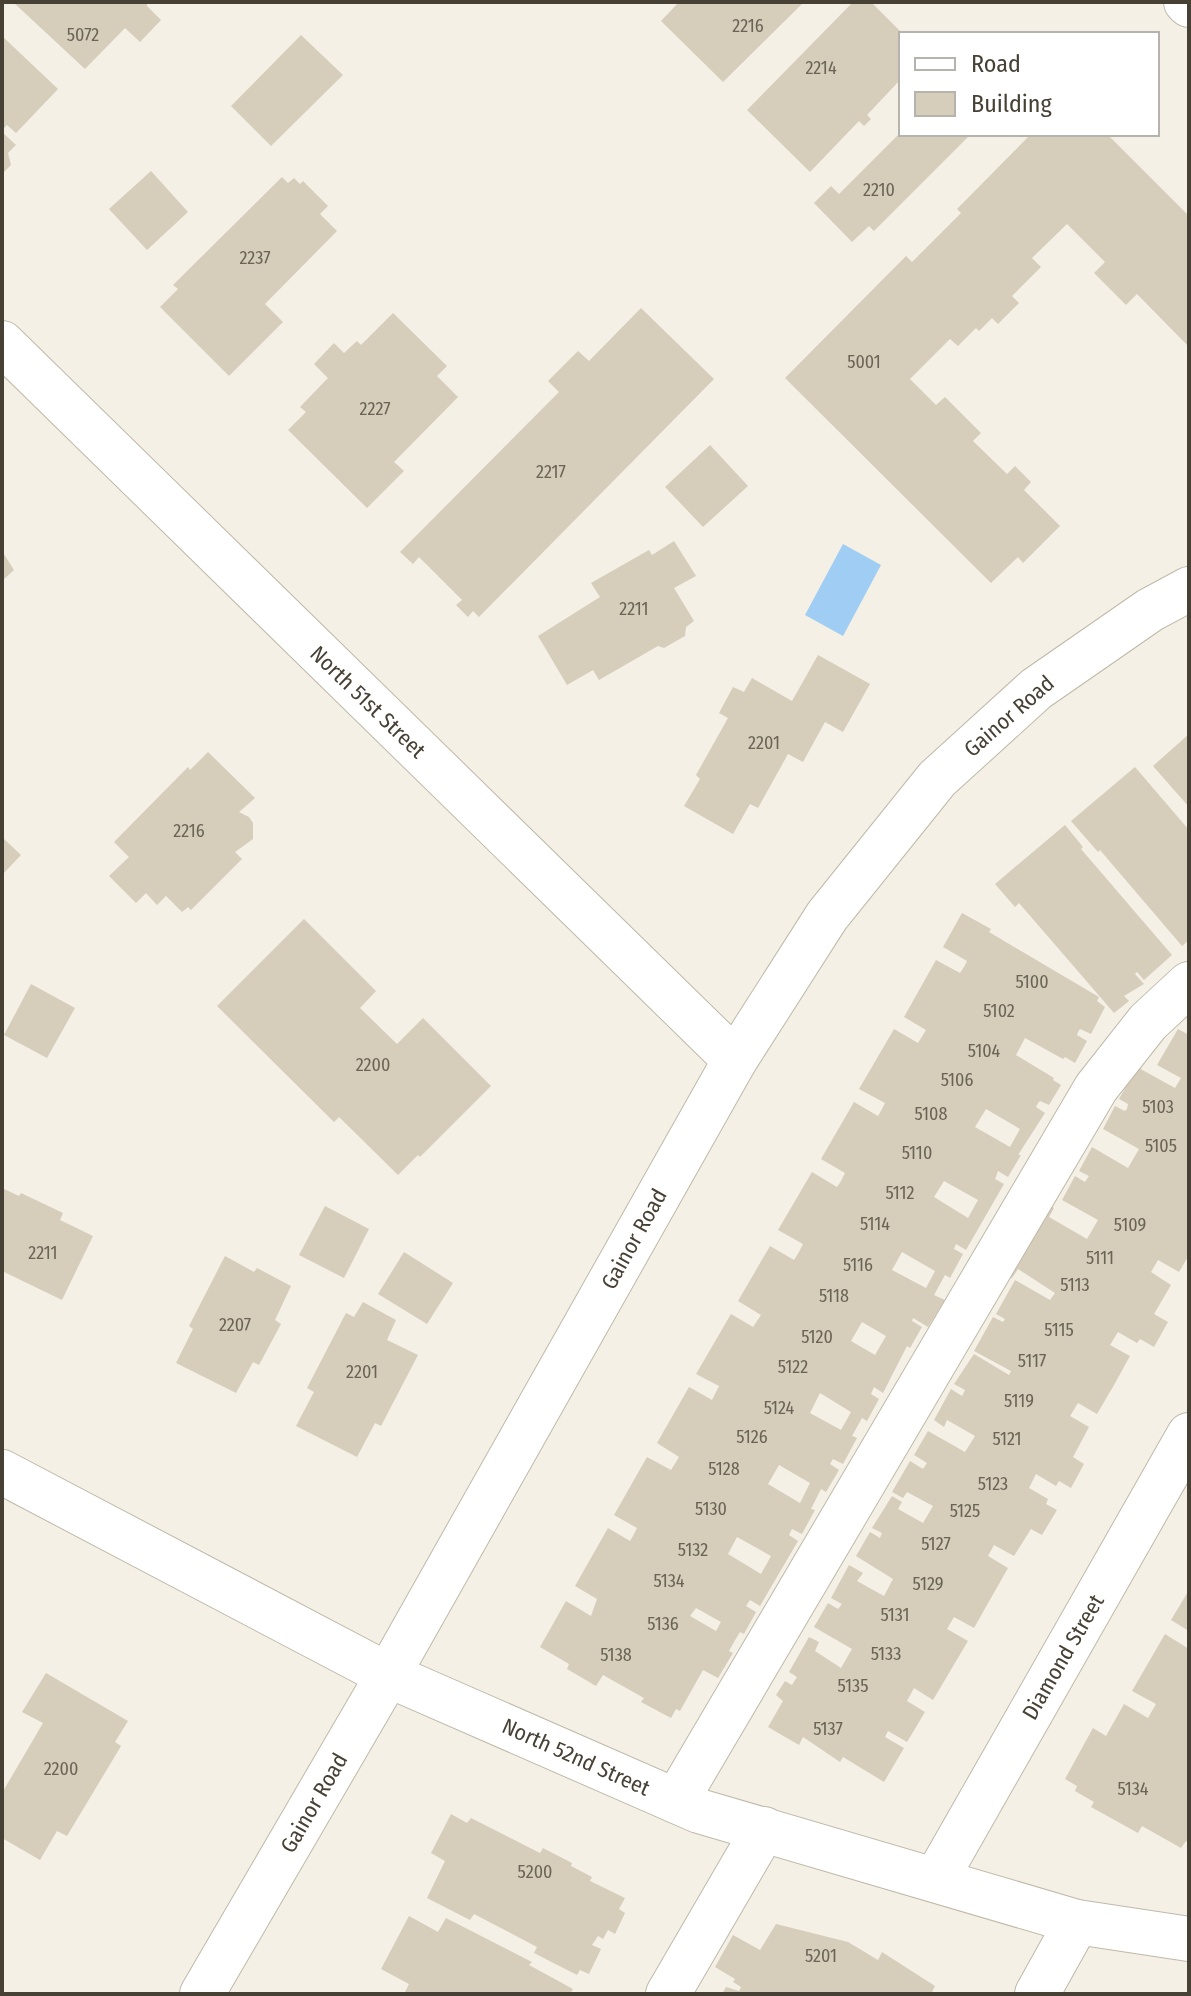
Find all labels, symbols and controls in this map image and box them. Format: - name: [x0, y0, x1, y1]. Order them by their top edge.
- house number: 2216: [732, 15, 764, 37]
- house number: 5072: [67, 24, 99, 46]
- legend: [899, 32, 1159, 136]
- text: Road: [971, 50, 1021, 78]
- house number: 2214: [805, 57, 837, 79]
- text: Building: [971, 90, 1053, 118]
- house number: 2210: [863, 179, 895, 201]
- house number: 2237: [239, 247, 271, 269]
- house number: 5001: [847, 351, 881, 373]
- house number: 2227: [360, 398, 390, 420]
- house number: 2217: [536, 461, 566, 483]
- house number: 2211: [619, 598, 649, 620]
- street label: North 51st Street: [305, 640, 432, 764]
- street label: Gainor Road: [958, 670, 1060, 762]
- house number: 2201: [748, 732, 780, 754]
- house number: 2216: [173, 820, 205, 842]
- house number: 5100: [1015, 971, 1049, 993]
- house number: 5102: [983, 1000, 1015, 1022]
- house number: 5104: [968, 1040, 1001, 1062]
- house number: 2200: [356, 1054, 390, 1076]
- house number: 5106: [941, 1069, 973, 1091]
- house number: 5103: [1142, 1096, 1174, 1118]
- house number: 5108: [915, 1103, 947, 1125]
- house number: 5105: [1145, 1135, 1177, 1157]
- house number: 5110: [902, 1142, 932, 1164]
- house number: 5112: [885, 1182, 915, 1204]
- street label: Gainor Road: [595, 1184, 673, 1294]
- house number: 5114: [860, 1213, 890, 1235]
- house number: 5109: [1114, 1214, 1146, 1236]
- house number: 2211: [28, 1242, 58, 1264]
- house number: 5111: [1086, 1247, 1114, 1269]
- house number: 5116: [843, 1254, 873, 1276]
- house number: 5113: [1060, 1274, 1090, 1296]
- house number: 5118: [819, 1285, 849, 1307]
- house number: 2207: [219, 1314, 251, 1336]
- house number: 5115: [1044, 1319, 1074, 1341]
- house number: 5120: [801, 1326, 833, 1348]
- house number: 5117: [1018, 1350, 1046, 1372]
- house number: 5122: [778, 1356, 808, 1378]
- house number: 2201: [346, 1361, 378, 1383]
- house number: 5119: [1004, 1390, 1034, 1412]
- house number: 5124: [764, 1397, 795, 1419]
- house number: 5126: [736, 1426, 768, 1448]
- house number: 5121: [993, 1428, 1021, 1450]
- house number: 5128: [708, 1458, 740, 1480]
- house number: 5123: [978, 1473, 1008, 1495]
- house number: 5130: [695, 1498, 727, 1520]
- house number: 5125: [950, 1500, 980, 1522]
- house number: 5127: [921, 1533, 951, 1555]
- house number: 5132: [678, 1539, 708, 1561]
- house number: 5134: [653, 1570, 685, 1592]
- house number: 5129: [913, 1573, 943, 1595]
- street label: Diamond Street: [1016, 1589, 1110, 1724]
- house number: 5131: [880, 1604, 910, 1626]
- house number: 5136: [647, 1613, 679, 1635]
- house number: 5133: [871, 1643, 901, 1665]
- house number: 5138: [600, 1644, 632, 1666]
- house number: 5135: [838, 1675, 868, 1697]
- street label: North 52nd Street: [498, 1712, 655, 1802]
- house number: 5137: [813, 1718, 843, 1740]
- street label: Gainor Road: [275, 1748, 353, 1858]
- house number: 2200: [44, 1758, 78, 1780]
- house number: 5134: [1117, 1778, 1149, 1800]
- house number: 5200: [518, 1861, 552, 1883]
- house number: 5201: [805, 1945, 837, 1967]

